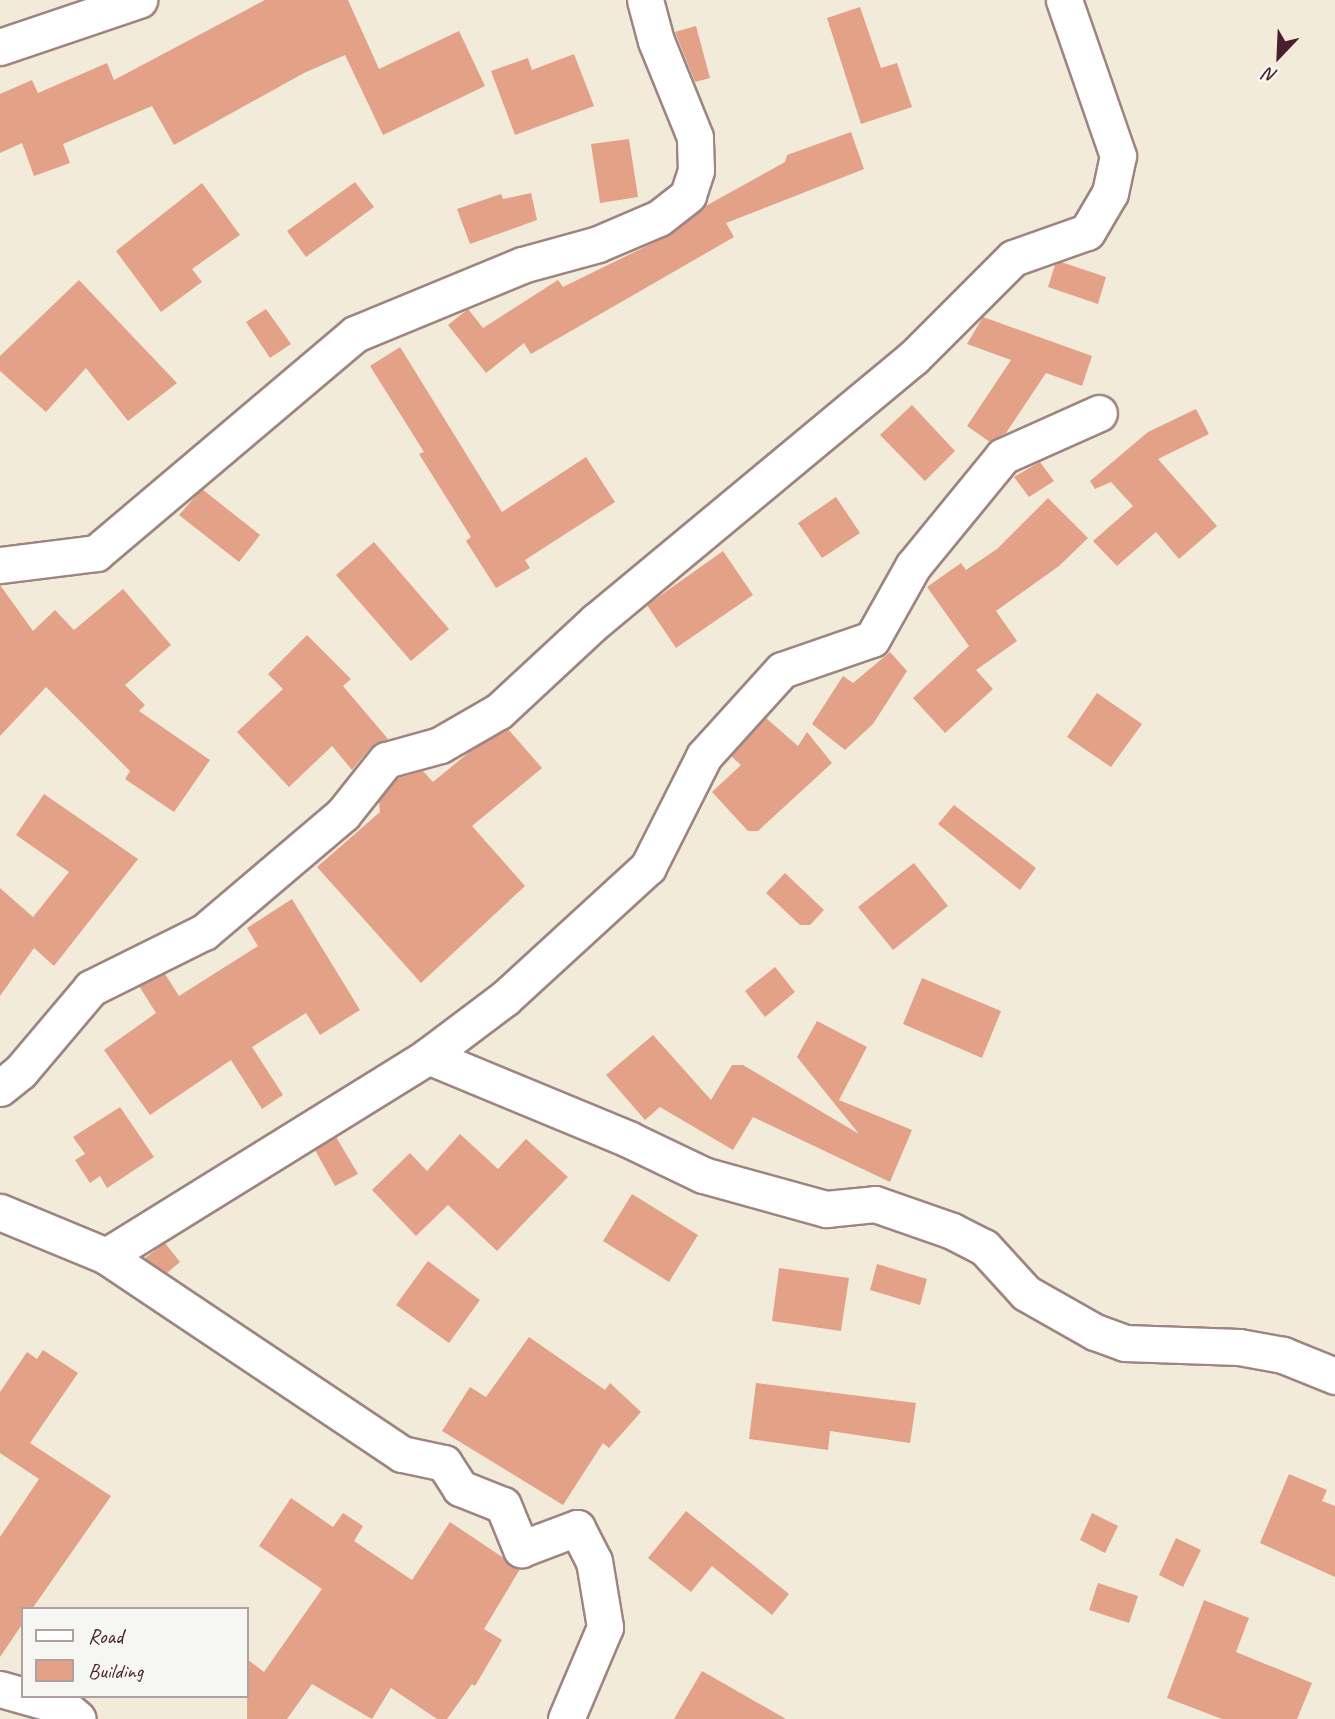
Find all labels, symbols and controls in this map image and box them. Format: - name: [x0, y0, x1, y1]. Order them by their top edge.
- north arrow: [1244, 21, 1314, 91]
- text: N: [1261, 62, 1281, 89]
- legend: [21, 1607, 248, 1698]
- text: Road: [88, 1623, 123, 1649]
- text: Building: [88, 1658, 143, 1684]

